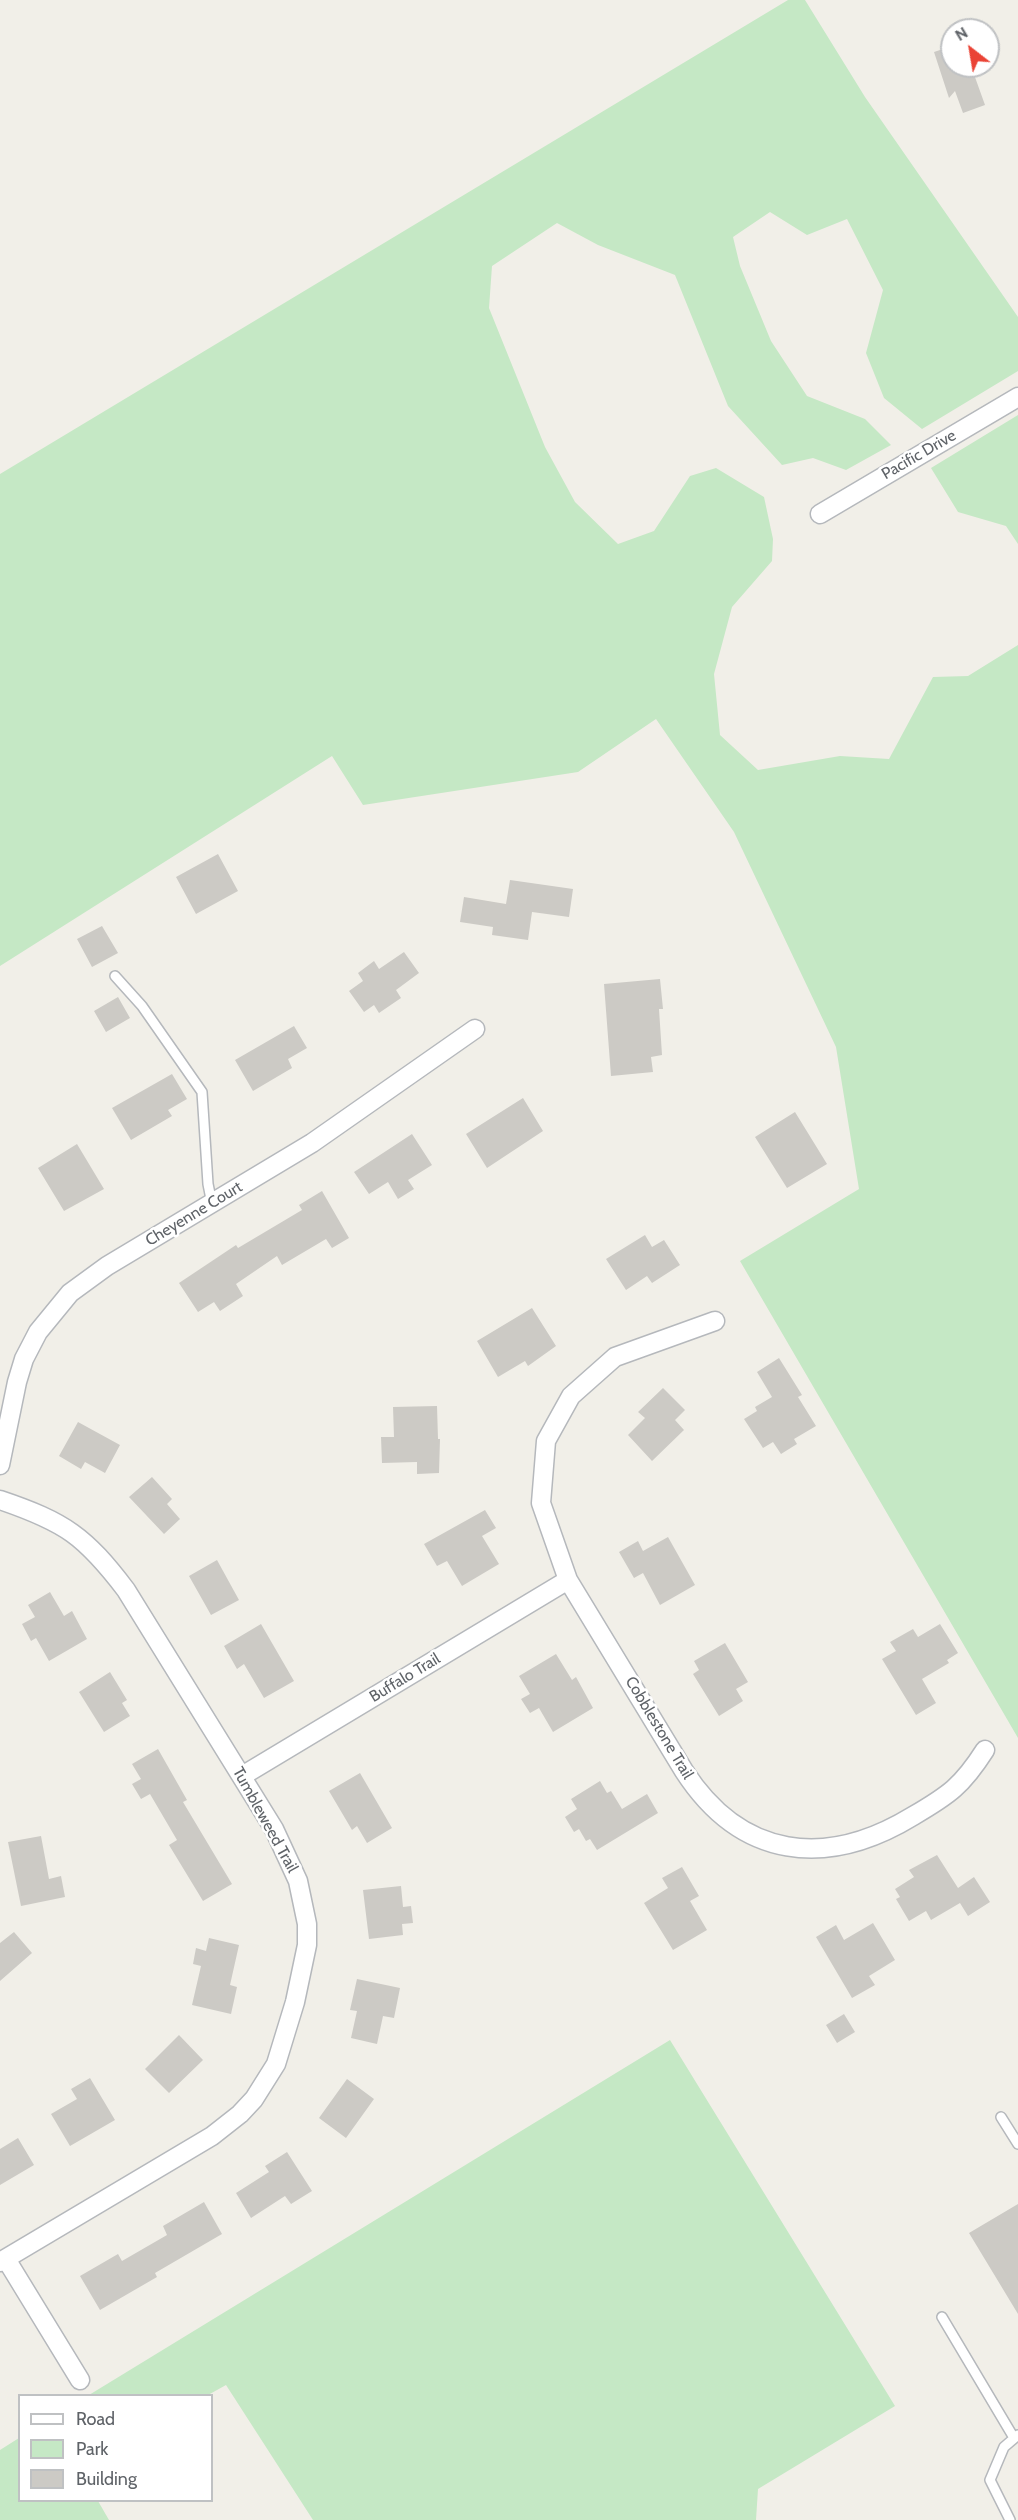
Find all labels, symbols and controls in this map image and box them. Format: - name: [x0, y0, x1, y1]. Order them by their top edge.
- north arrow: [940, 18, 1000, 78]
- text: N: [952, 23, 971, 45]
- street label: Pacific Drive: [878, 426, 960, 484]
- street label: Cheyenne Court: [142, 1178, 246, 1250]
- street label: Buffalo Trail: [366, 1649, 444, 1707]
- street label: Cobblestone Trail: [621, 1673, 697, 1783]
- street label: Tumbleweed Trail: [228, 1764, 302, 1876]
- legend: [18, 2394, 213, 2502]
- text: Road: [76, 2408, 115, 2430]
- text: Park: [76, 2438, 108, 2460]
- text: Building: [76, 2468, 137, 2490]

